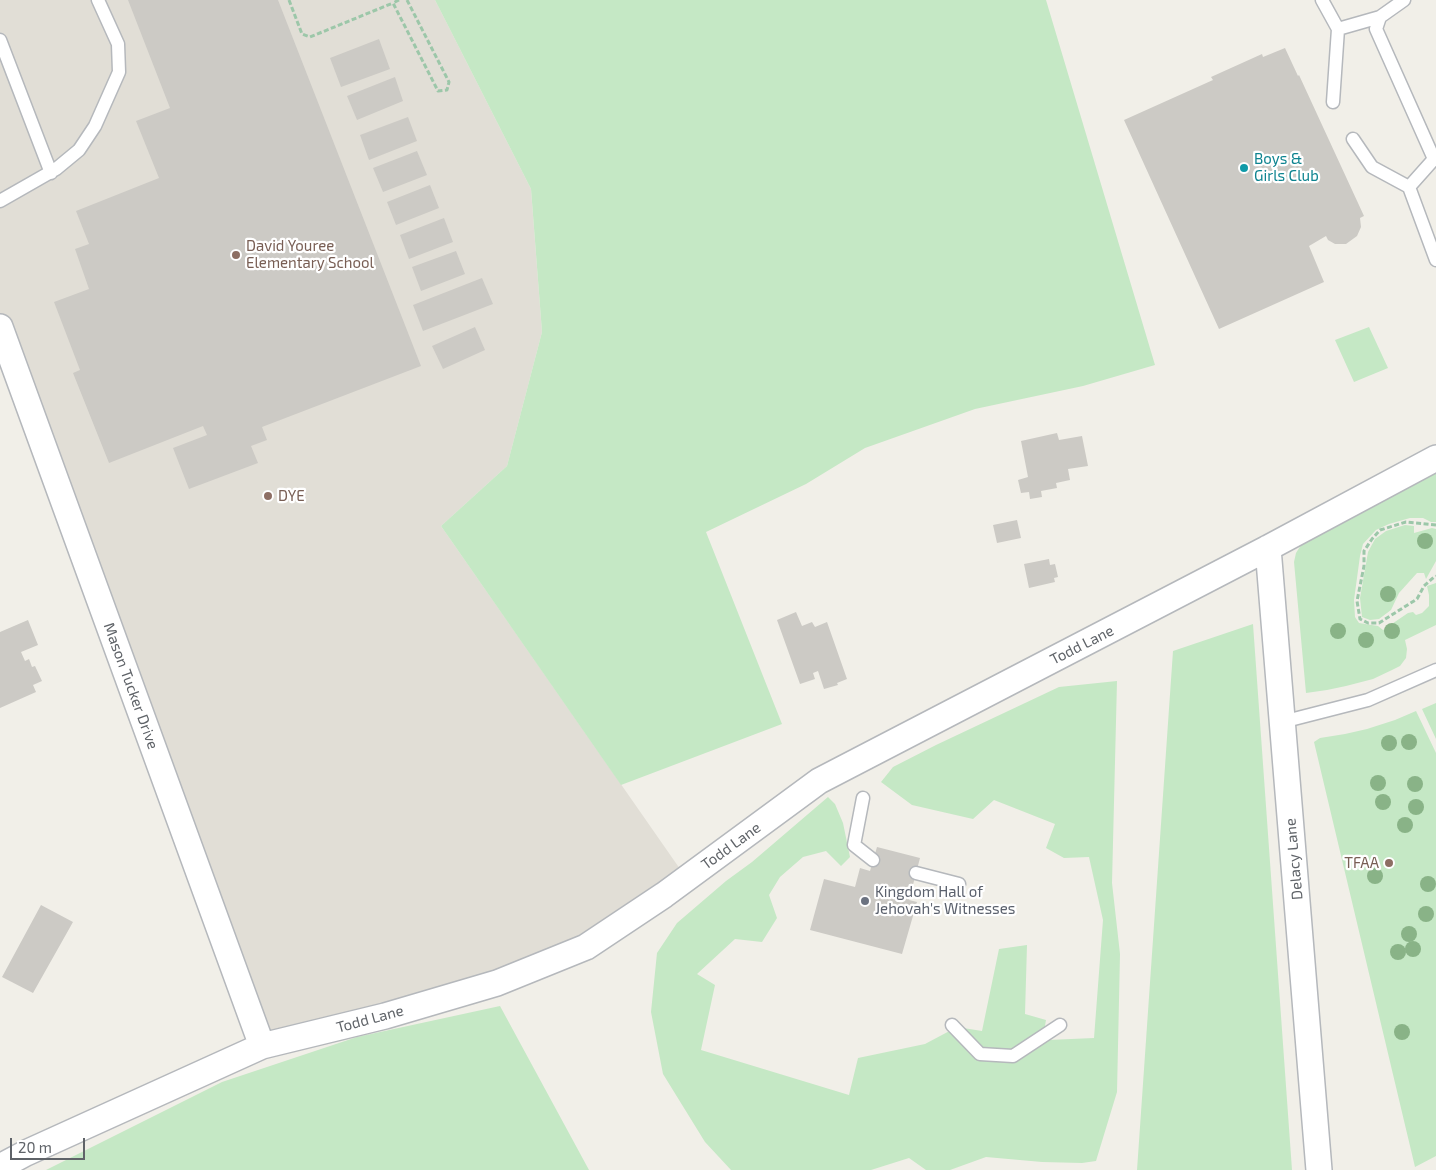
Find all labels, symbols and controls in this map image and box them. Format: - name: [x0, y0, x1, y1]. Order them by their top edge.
- place label: Boys & Girls Club: [1254, 150, 1319, 185]
- marker: Boys & Girls Club: [1238, 162, 1250, 174]
- place label: David Youree Elementary School: [246, 237, 374, 272]
- marker: David Youree Elementary School: [230, 249, 242, 261]
- place label: DYE: [278, 487, 305, 505]
- marker: DYE: [262, 490, 274, 502]
- street label: Mason Tucker Drive: [100, 620, 162, 752]
- street label: Todd Lane: [1047, 621, 1117, 669]
- street label: Delacy Lane: [1281, 817, 1307, 901]
- street label: Todd Lane: [698, 818, 764, 874]
- place label: TFAA: [1344, 854, 1379, 872]
- marker: TFAA: [1383, 857, 1395, 869]
- place label: Kingdom Hall of Jehovah's Witnesses: [875, 883, 1015, 918]
- marker: Kingdom Hall of Jehovah's Witnesses: [859, 895, 871, 907]
- street label: Todd Lane: [334, 1001, 406, 1037]
- scale bar: [12, 1128, 88, 1160]
- text: 20 m: [18, 1138, 52, 1156]

